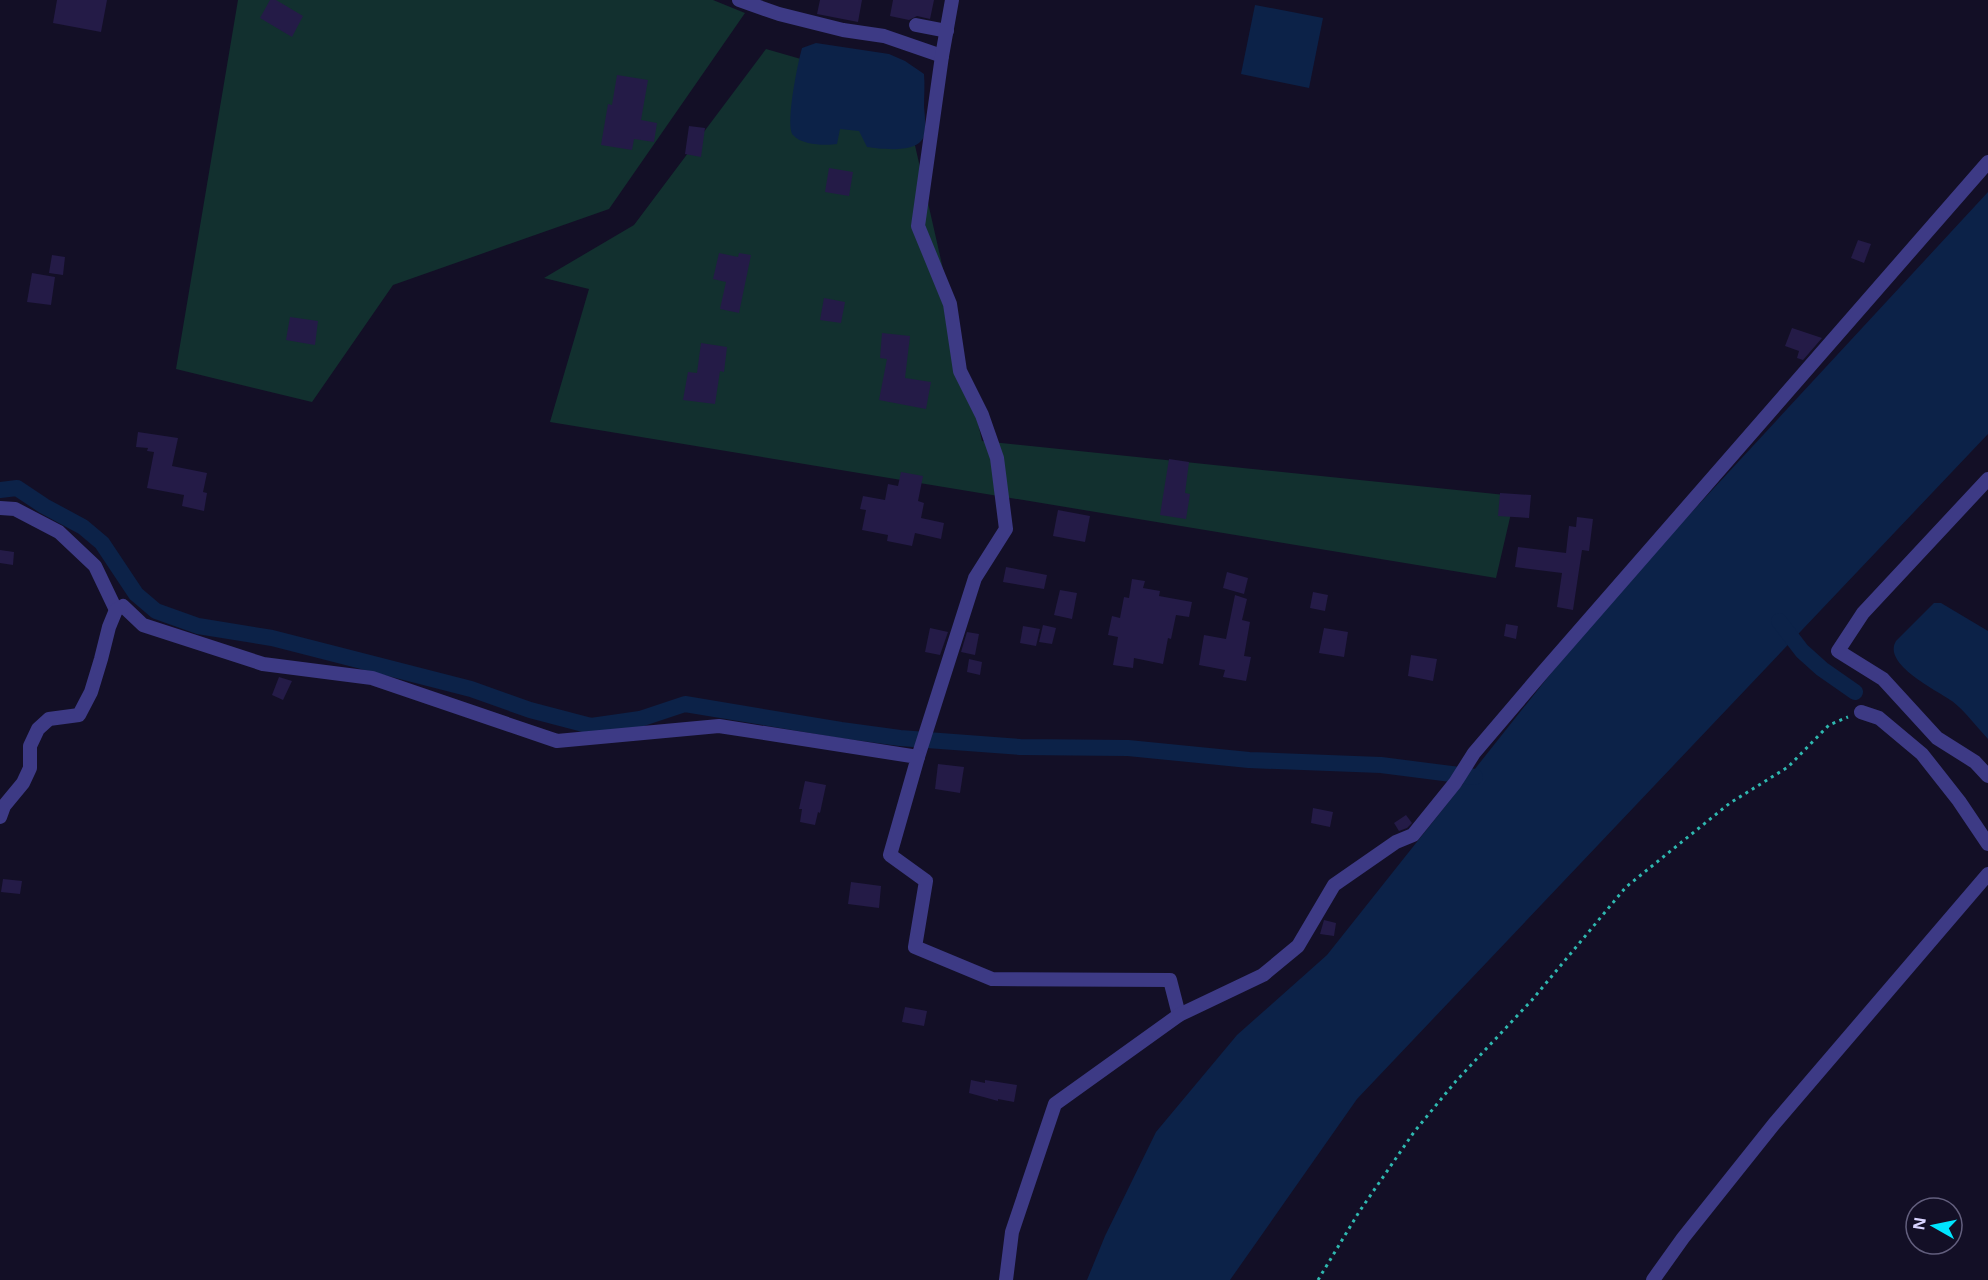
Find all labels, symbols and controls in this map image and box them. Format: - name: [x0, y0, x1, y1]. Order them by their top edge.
- north arrow: [1904, 1196, 1964, 1256]
- text: N: [1907, 1216, 1931, 1232]

